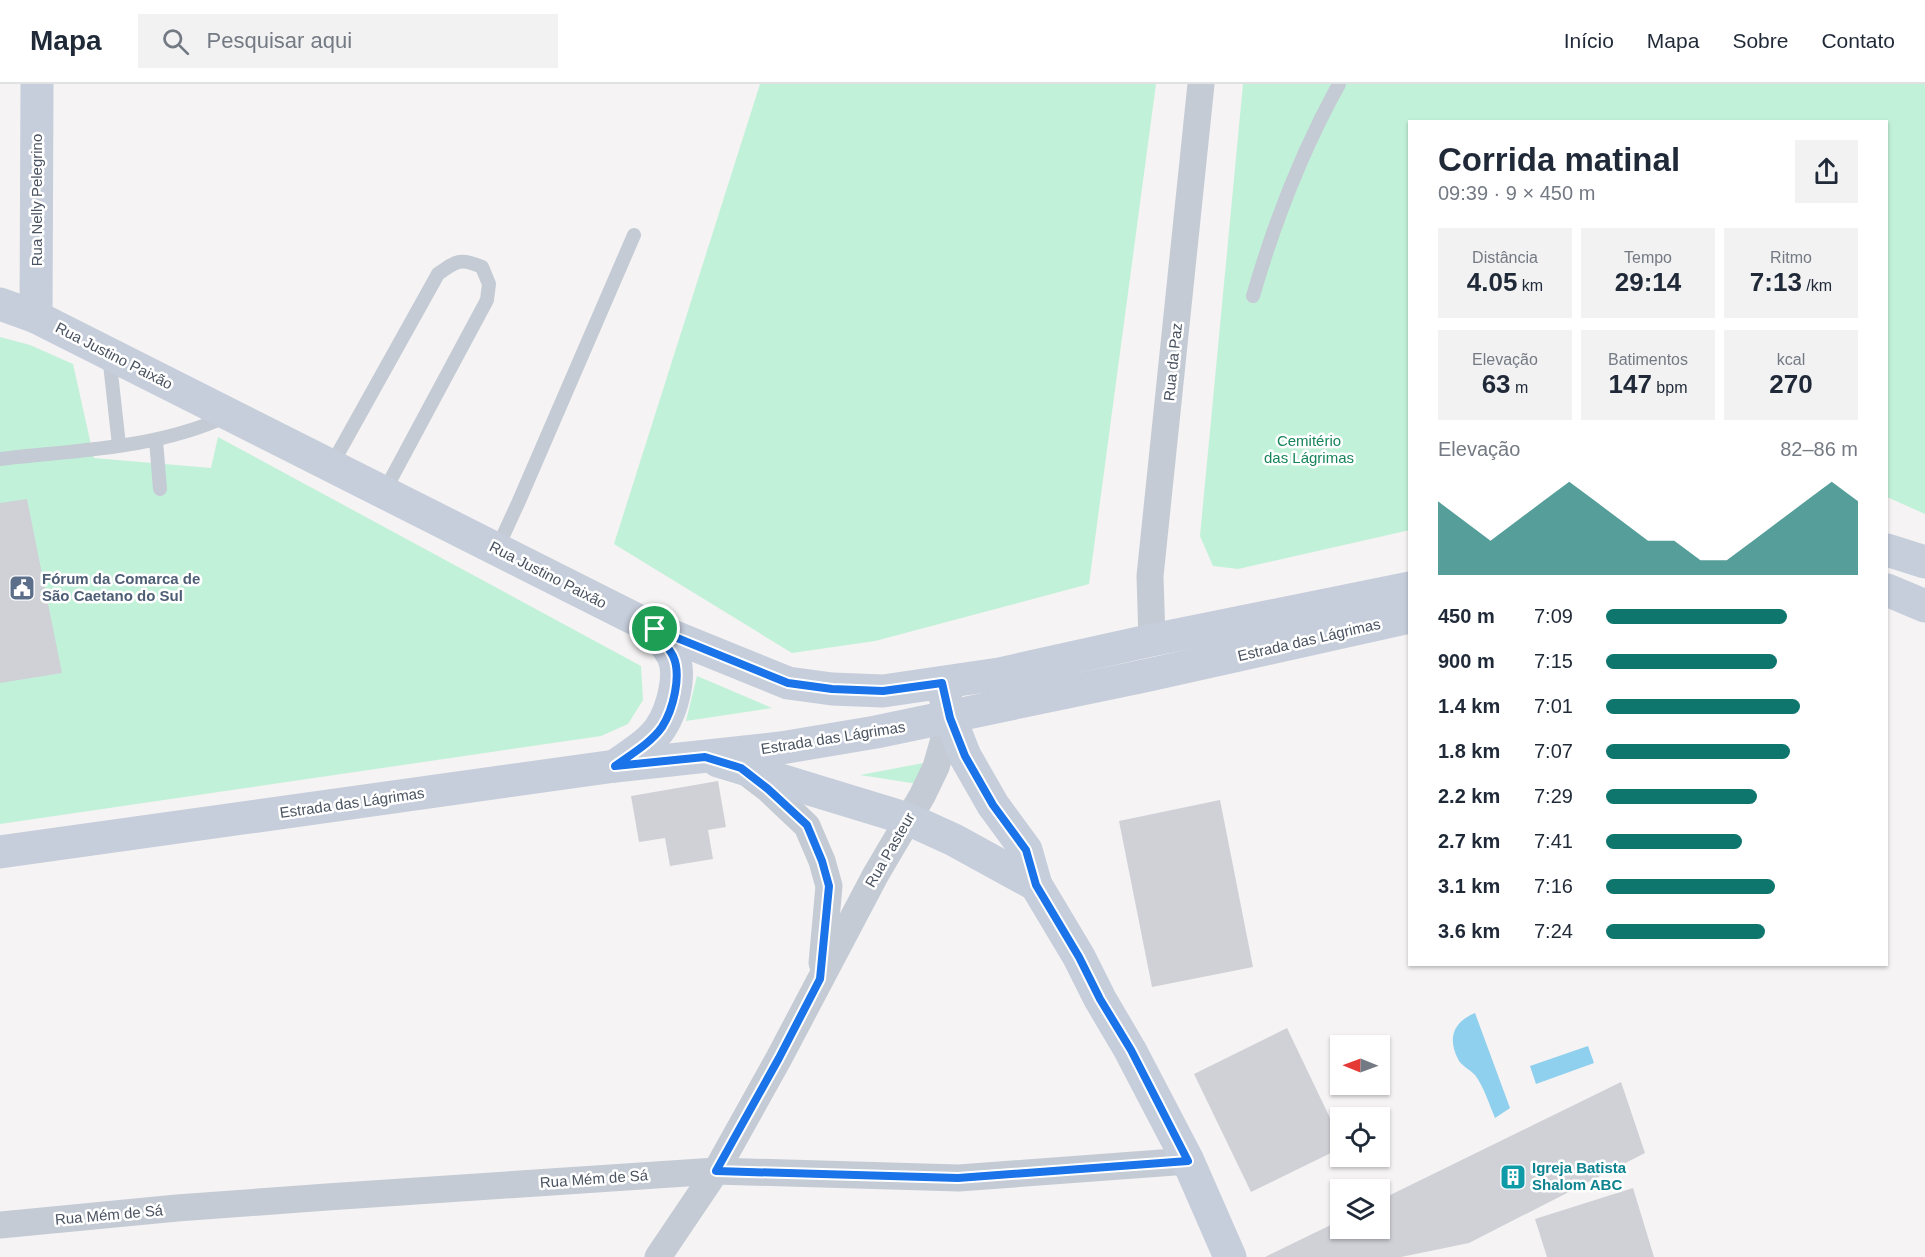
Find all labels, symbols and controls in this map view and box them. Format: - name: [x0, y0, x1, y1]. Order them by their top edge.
- search box: [138, 14, 558, 68]
- text: Mapa: [30, 25, 102, 56]
- icon: search: [159, 25, 192, 58]
- text: Pesquisar aqui: [207, 28, 352, 53]
- text: Início: [1564, 29, 1614, 52]
- text: Mapa: [1647, 29, 1699, 52]
- text: Sobre: [1732, 29, 1788, 52]
- text: Contato: [1821, 29, 1895, 52]
- street label: Rua Nelly Pelegrino: [28, 134, 45, 266]
- button: share: [1795, 140, 1858, 203]
- text: Corrida matinal: [1438, 141, 1680, 178]
- text: 09:39 · 9 × 450 m: [1438, 182, 1595, 204]
- text: Distância: [1472, 249, 1538, 266]
- text: Tempo: [1624, 249, 1672, 266]
- text: Ritmo: [1770, 249, 1812, 266]
- text: 4.05: [1467, 267, 1517, 297]
- text: 29:14: [1615, 267, 1681, 297]
- text: 7:13: [1750, 267, 1802, 297]
- text: km: [1517, 277, 1543, 294]
- text: /km: [1802, 277, 1832, 294]
- street label: Rua Justino Paixão: [53, 319, 176, 392]
- street label: Rua da Paz: [1160, 322, 1185, 402]
- text: Elevação: [1472, 351, 1538, 368]
- text: Batimentos: [1608, 351, 1688, 368]
- text: kcal: [1777, 351, 1805, 368]
- text: 63: [1482, 369, 1511, 399]
- text: 147: [1609, 369, 1652, 399]
- text: 270: [1769, 369, 1813, 399]
- text: m: [1511, 379, 1528, 396]
- text: bpm: [1652, 379, 1687, 396]
- park label: Cemitério das Lágrimas: [1264, 432, 1354, 466]
- text: Elevação: [1438, 438, 1520, 460]
- text: 82–86 m: [1780, 438, 1858, 460]
- street label: Rua Justino Paixão: [487, 538, 610, 611]
- place label: Fórum da Comarca de São Caetano do Sul: [42, 570, 200, 604]
- public building icon: Fórum da Comarca de São Caetano do Sul: [7, 573, 37, 603]
- pin: [629, 603, 680, 654]
- text: 450 m: [1438, 605, 1495, 627]
- text: 7:09: [1534, 605, 1573, 627]
- icon: arrive: [638, 612, 671, 645]
- street label: Estrada das Lágrimas: [1236, 615, 1382, 664]
- text: 900 m: [1438, 650, 1495, 672]
- text: 7:15: [1534, 650, 1573, 672]
- text: 1.4 km: [1438, 695, 1500, 717]
- text: 7:01: [1534, 695, 1573, 717]
- street label: Estrada das Lágrimas: [760, 718, 906, 757]
- text: 1.8 km: [1438, 740, 1500, 762]
- text: 7:07: [1534, 740, 1573, 762]
- street label: Estrada das Lágrimas: [279, 784, 425, 821]
- text: 2.2 km: [1438, 785, 1500, 807]
- text: 7:29: [1534, 785, 1573, 807]
- street label: Rua Pasteur: [861, 809, 918, 890]
- text: 2.7 km: [1438, 830, 1500, 852]
- text: 7:41: [1534, 830, 1573, 852]
- text: 3.1 km: [1438, 875, 1500, 897]
- text: 7:16: [1534, 875, 1573, 897]
- text: 3.6 km: [1438, 920, 1500, 942]
- text: 7:24: [1534, 920, 1573, 942]
- north arrow: [1330, 1035, 1390, 1095]
- map controls: [1330, 1035, 1390, 1239]
- button: locate: [1330, 1107, 1390, 1167]
- place label: Igreja Batista Shalom ABC: [1532, 1159, 1627, 1193]
- building icon: Igreja Batista Shalom ABC: [1498, 1162, 1528, 1192]
- street label: Rua Mém de Sá: [539, 1166, 649, 1191]
- button: layers: [1330, 1179, 1390, 1239]
- street label: Rua Mém de Sá: [54, 1201, 164, 1228]

